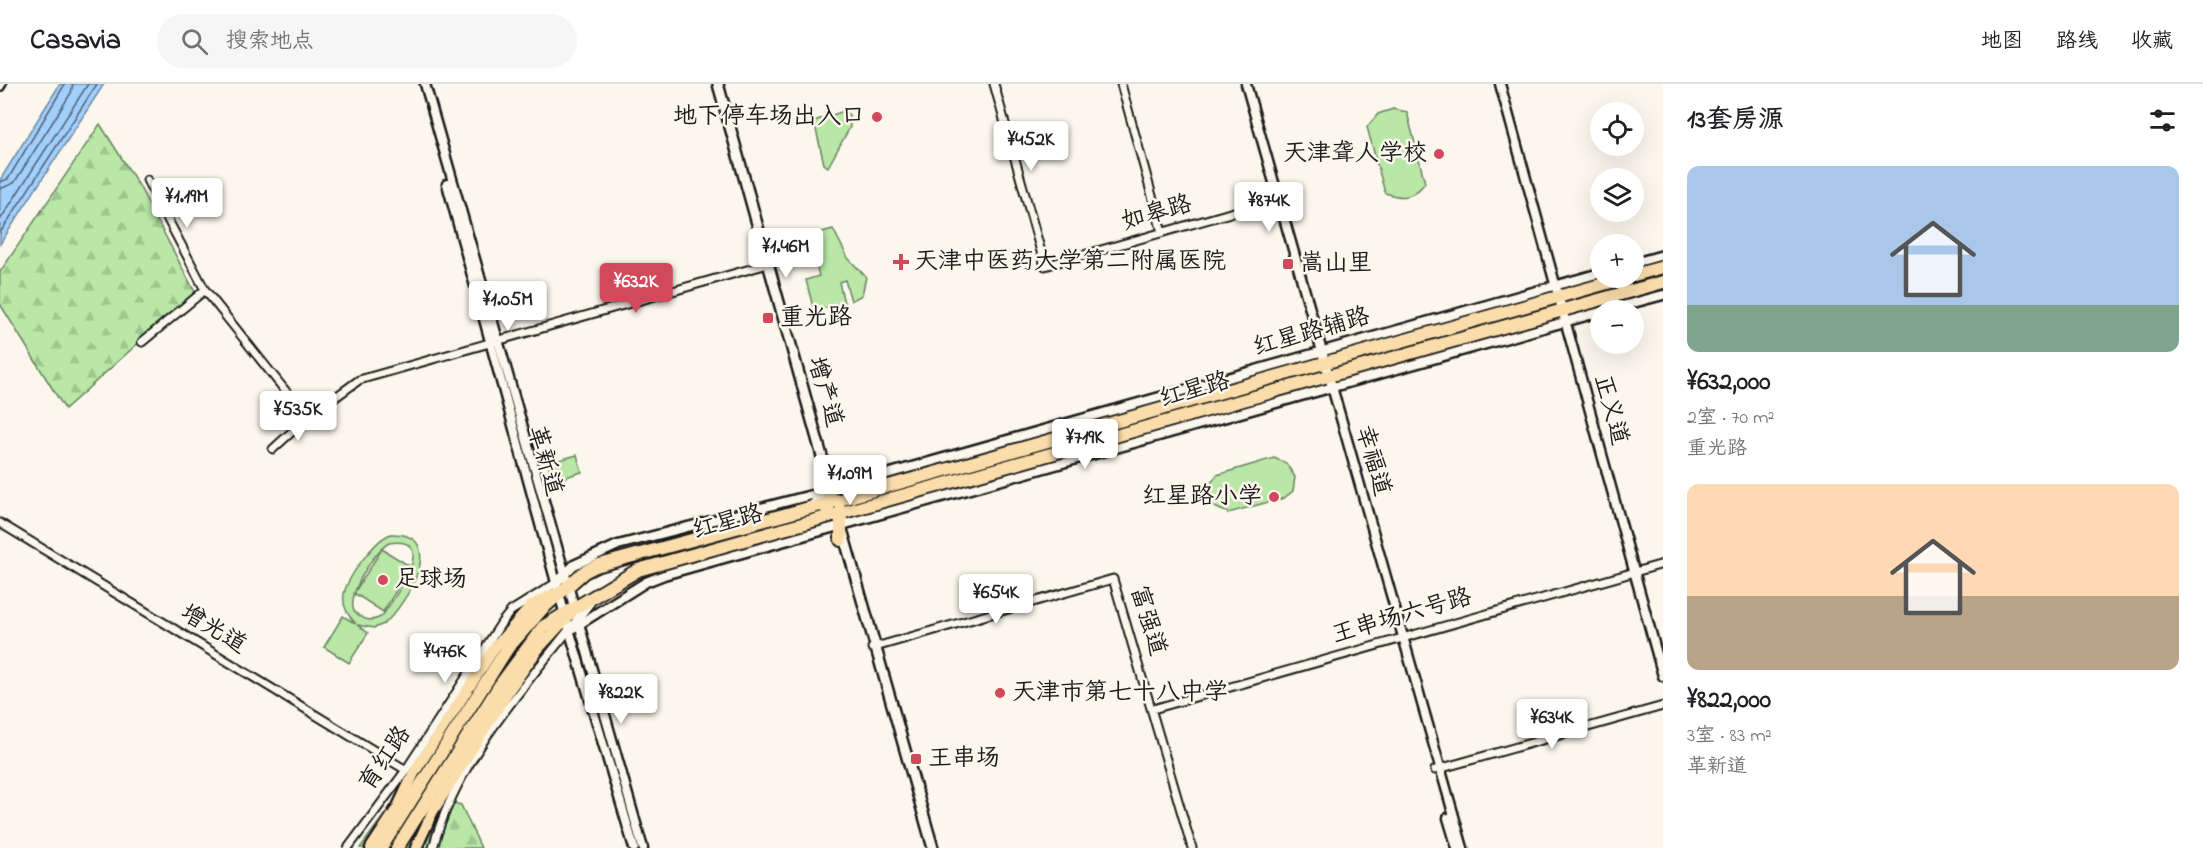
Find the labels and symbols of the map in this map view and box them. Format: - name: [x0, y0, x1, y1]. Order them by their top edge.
- place label: 地下停车场出入口: [673, 100, 865, 135]
- marker: 地下停车场出入口: [870, 110, 884, 124]
- pin: ¥452K: [989, 121, 1073, 172]
- place label: 天津聋人学校: [1283, 137, 1427, 172]
- marker: 天津聋人学校: [1432, 147, 1446, 161]
- pin: ¥1.19M: [138, 178, 236, 229]
- pin: ¥874K: [1227, 182, 1311, 233]
- street label: 如皋路: [1118, 187, 1196, 241]
- pin: ¥1.46M: [737, 228, 835, 279]
- place label: 天津中医药大学第二附属医院: [914, 245, 1226, 280]
- place label: 嵩山里: [1300, 247, 1372, 282]
- marker: 天津中医药大学第二附属医院: [892, 253, 910, 271]
- marker: 嵩山里: [1281, 257, 1295, 271]
- pin: ¥632K: [594, 263, 678, 314]
- pin: ¥1.05M: [459, 281, 557, 332]
- street label: 红星路辅路: [1250, 300, 1374, 366]
- place label: 重光路: [780, 301, 852, 336]
- marker: 重光路: [761, 311, 775, 325]
- street label: 增产道: [797, 353, 851, 431]
- street label: 红星路: [1156, 364, 1234, 418]
- street label: 正义道: [1584, 371, 1636, 449]
- pin: ¥535K: [256, 391, 340, 442]
- pin: ¥719K: [1043, 419, 1127, 470]
- street label: 革新道: [517, 422, 571, 500]
- street label: 幸福道: [1345, 422, 1399, 500]
- pin: ¥1.09M: [801, 455, 899, 506]
- place label: 红星路小学: [1142, 480, 1262, 515]
- marker: 红星路小学: [1267, 490, 1281, 504]
- street label: 红星路: [689, 497, 767, 549]
- place label: 足球场: [395, 563, 467, 598]
- marker: 足球场: [376, 573, 390, 587]
- pin: ¥654K: [954, 574, 1038, 625]
- street label: 王串场六号路: [1328, 580, 1476, 654]
- street label: 富强道: [1120, 581, 1174, 661]
- street label: 增光道: [173, 596, 253, 664]
- pin: ¥476K: [403, 633, 487, 684]
- pin: ¥822K: [579, 674, 663, 725]
- place label: 天津市第七十八中学: [1012, 676, 1228, 711]
- marker: 天津市第七十八中学: [993, 686, 1007, 700]
- pin: ¥634K: [1510, 699, 1594, 750]
- street label: 育红路: [351, 719, 421, 799]
- place label: 王串场: [928, 742, 1000, 777]
- marker: 王串场: [909, 752, 923, 766]

